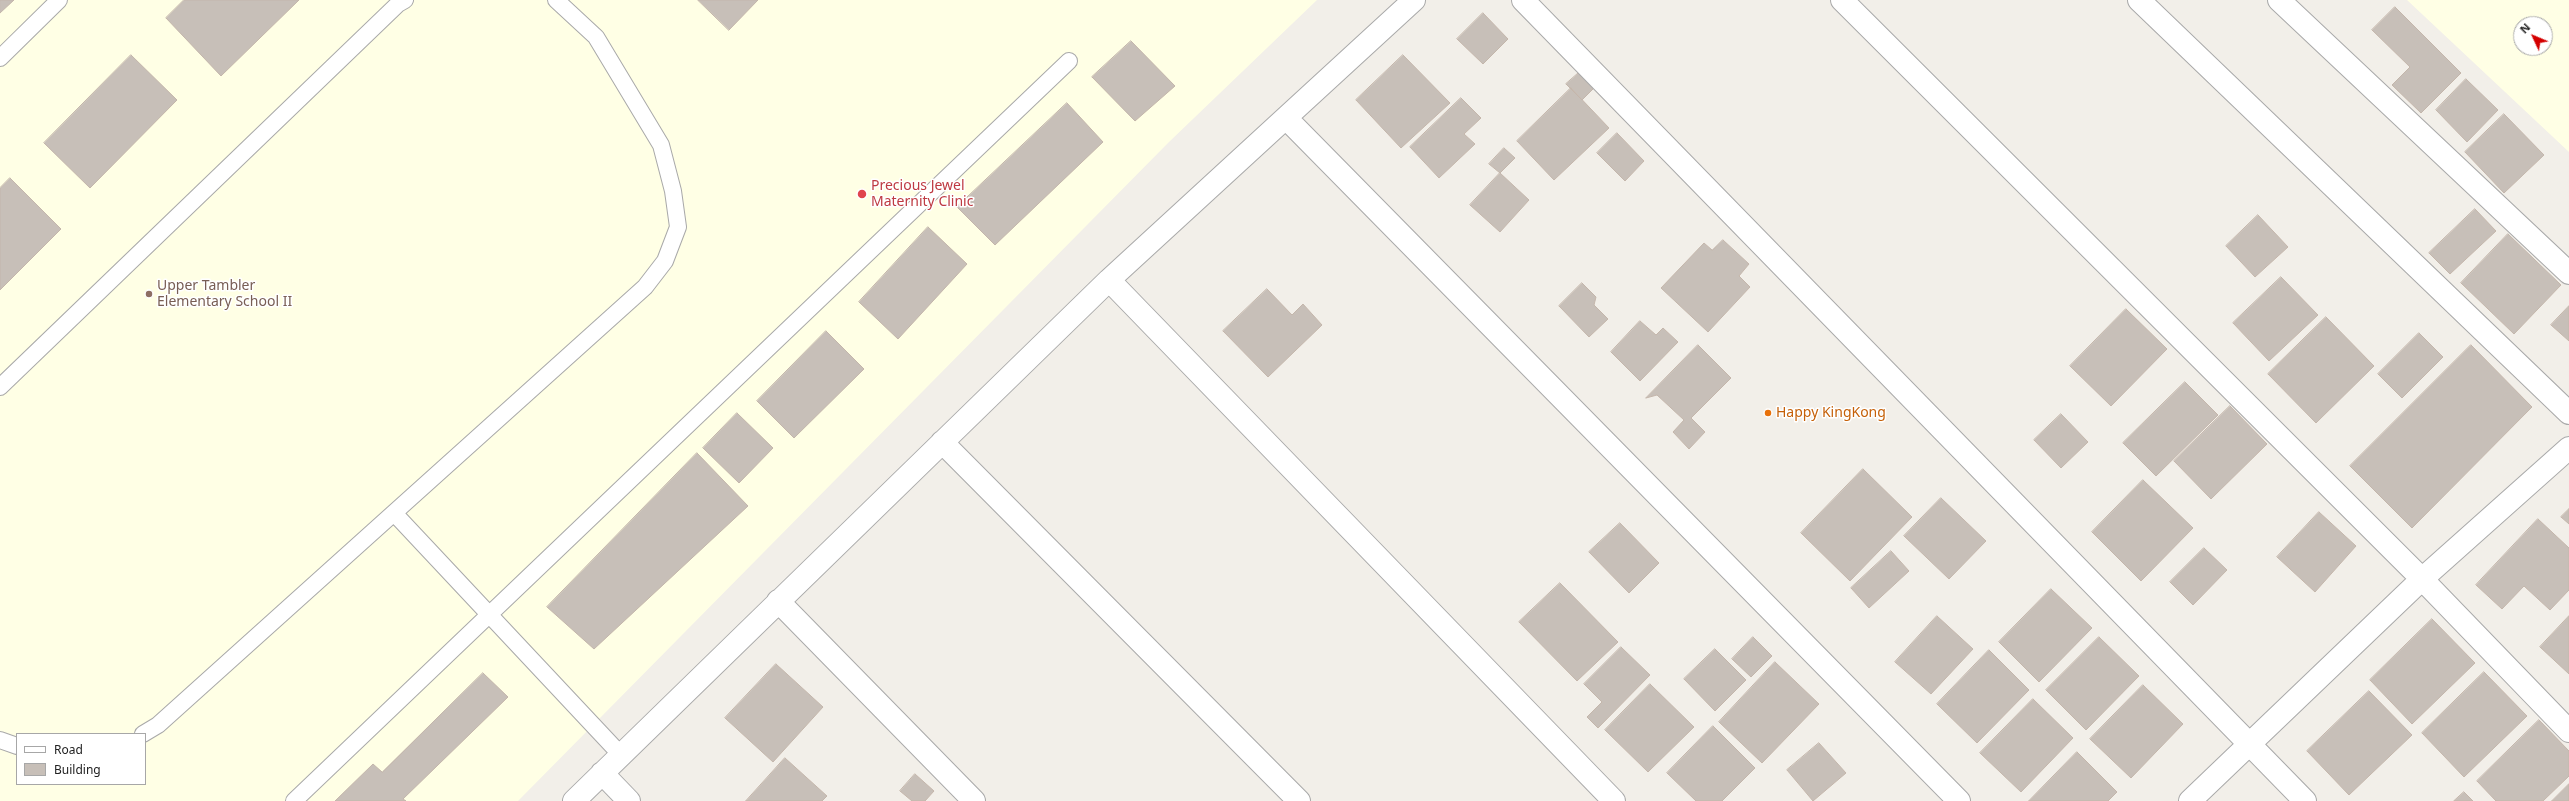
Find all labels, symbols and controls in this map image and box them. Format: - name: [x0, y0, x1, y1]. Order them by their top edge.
- north arrow: [2513, 16, 2553, 56]
- text: N: [2516, 20, 2533, 36]
- place label: Precious Jewel Maternity Clinic: [871, 178, 973, 210]
- marker: Precious Jewel Maternity Clinic: [856, 188, 868, 200]
- place label: Upper Tambler Elementary School II: [157, 278, 292, 310]
- marker: Upper Tambler Elementary School II: [144, 289, 154, 299]
- place label: Happy KingKong: [1776, 405, 1886, 421]
- marker: Happy KingKong: [1763, 408, 1773, 418]
- legend: [16, 733, 146, 785]
- text: Road: [54, 741, 83, 758]
- text: Building: [54, 761, 101, 778]

